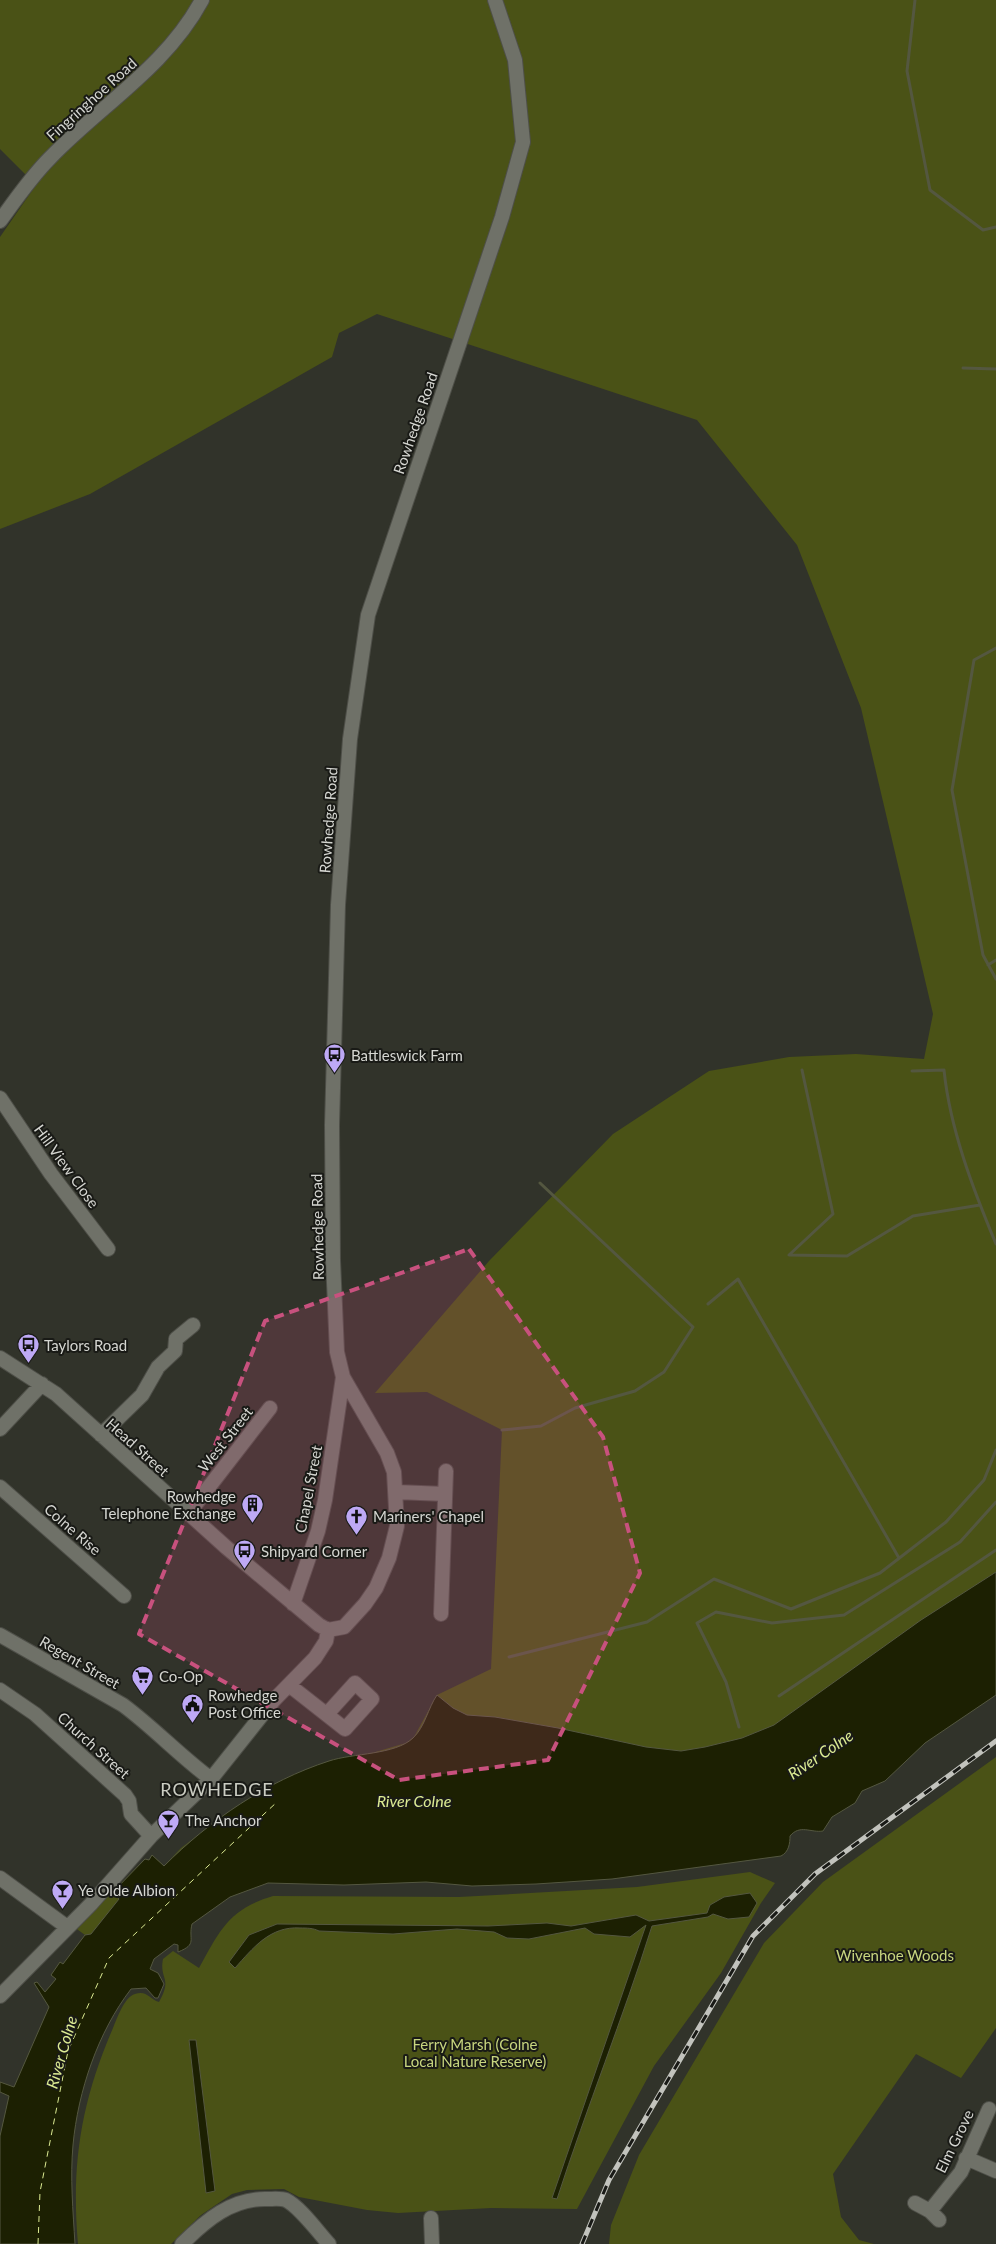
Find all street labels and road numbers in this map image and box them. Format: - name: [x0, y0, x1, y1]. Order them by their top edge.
- street label: Fingringhoe Road: [42, 54, 140, 144]
- street label: Rowhedge Road: [389, 370, 441, 476]
- street label: Rowhedge Road: [315, 766, 341, 874]
- street label: Hill View Close: [31, 1121, 103, 1211]
- street label: Rowhedge Road: [307, 1174, 327, 1280]
- street label: West Street: [194, 1402, 256, 1475]
- street label: Head Street: [103, 1414, 174, 1480]
- street label: Chapel Street: [291, 1443, 325, 1534]
- street label: Colne Rise: [41, 1499, 105, 1559]
- street label: Regent Street: [37, 1632, 124, 1692]
- street label: Church Street: [54, 1708, 134, 1782]
- street label: Elm Grove: [931, 2106, 977, 2176]

